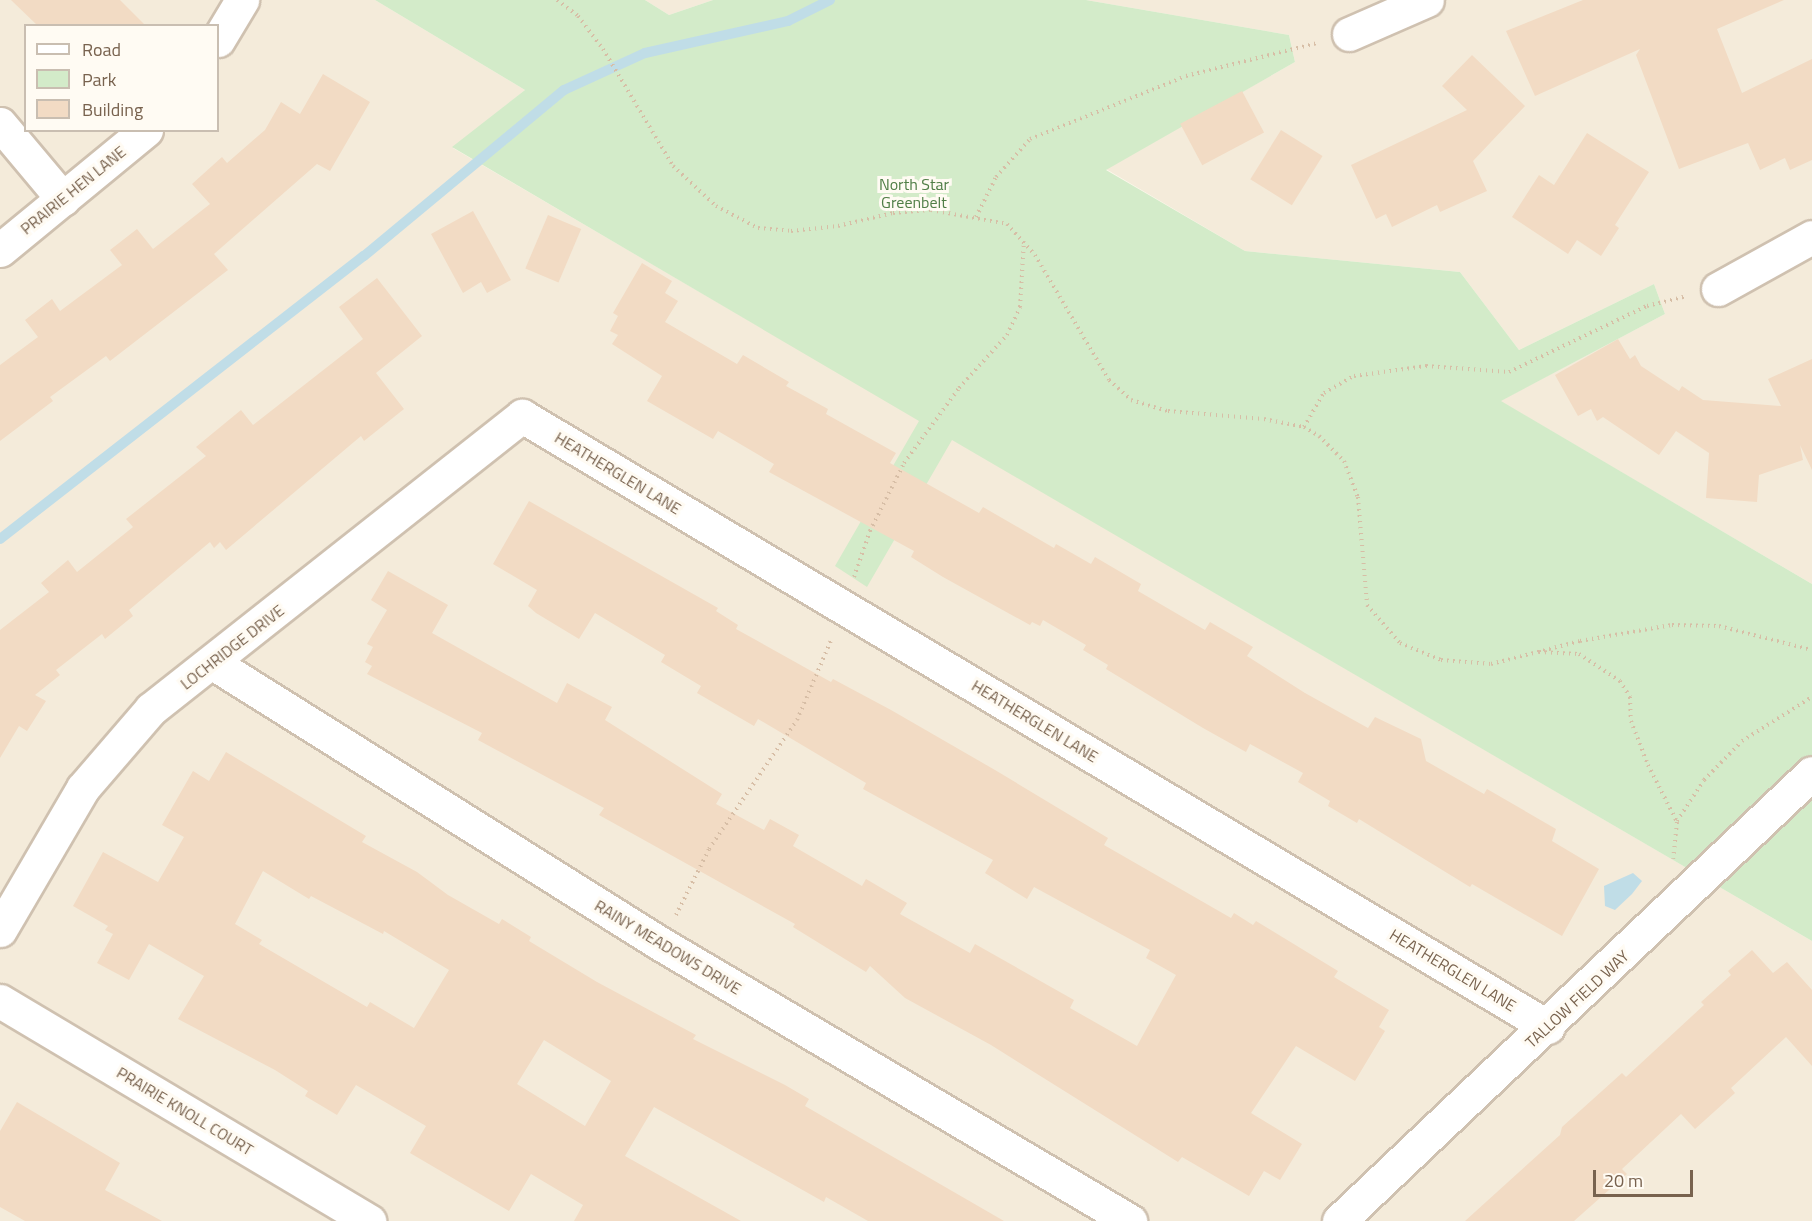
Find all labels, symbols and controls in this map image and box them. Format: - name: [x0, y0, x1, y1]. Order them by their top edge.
- legend: [24, 24, 219, 132]
- text: Road: [82, 36, 121, 63]
- text: Park: [82, 66, 116, 93]
- text: Building: [82, 96, 143, 123]
- street label: PRAIRIE HEN LANE: [17, 142, 129, 238]
- park label: North Star Greenbelt: [879, 174, 949, 212]
- street label: HEATHERGLEN LANE: [551, 428, 685, 518]
- street label: LOCHRIDGE DRIVE: [176, 601, 288, 693]
- street label: HEATHERGLEN LANE: [968, 676, 1102, 766]
- street label: RAINY MEADOWS DRIVE: [591, 896, 745, 998]
- street label: HEATHERGLEN LANE: [1386, 925, 1520, 1015]
- street label: TALLOW FIELD WAY: [1521, 946, 1633, 1052]
- street label: PRAIRIE KNOLL COURT: [113, 1063, 257, 1159]
- scale bar: [1596, 1158, 1696, 1196]
- text: 20 m: [1604, 1167, 1643, 1194]

